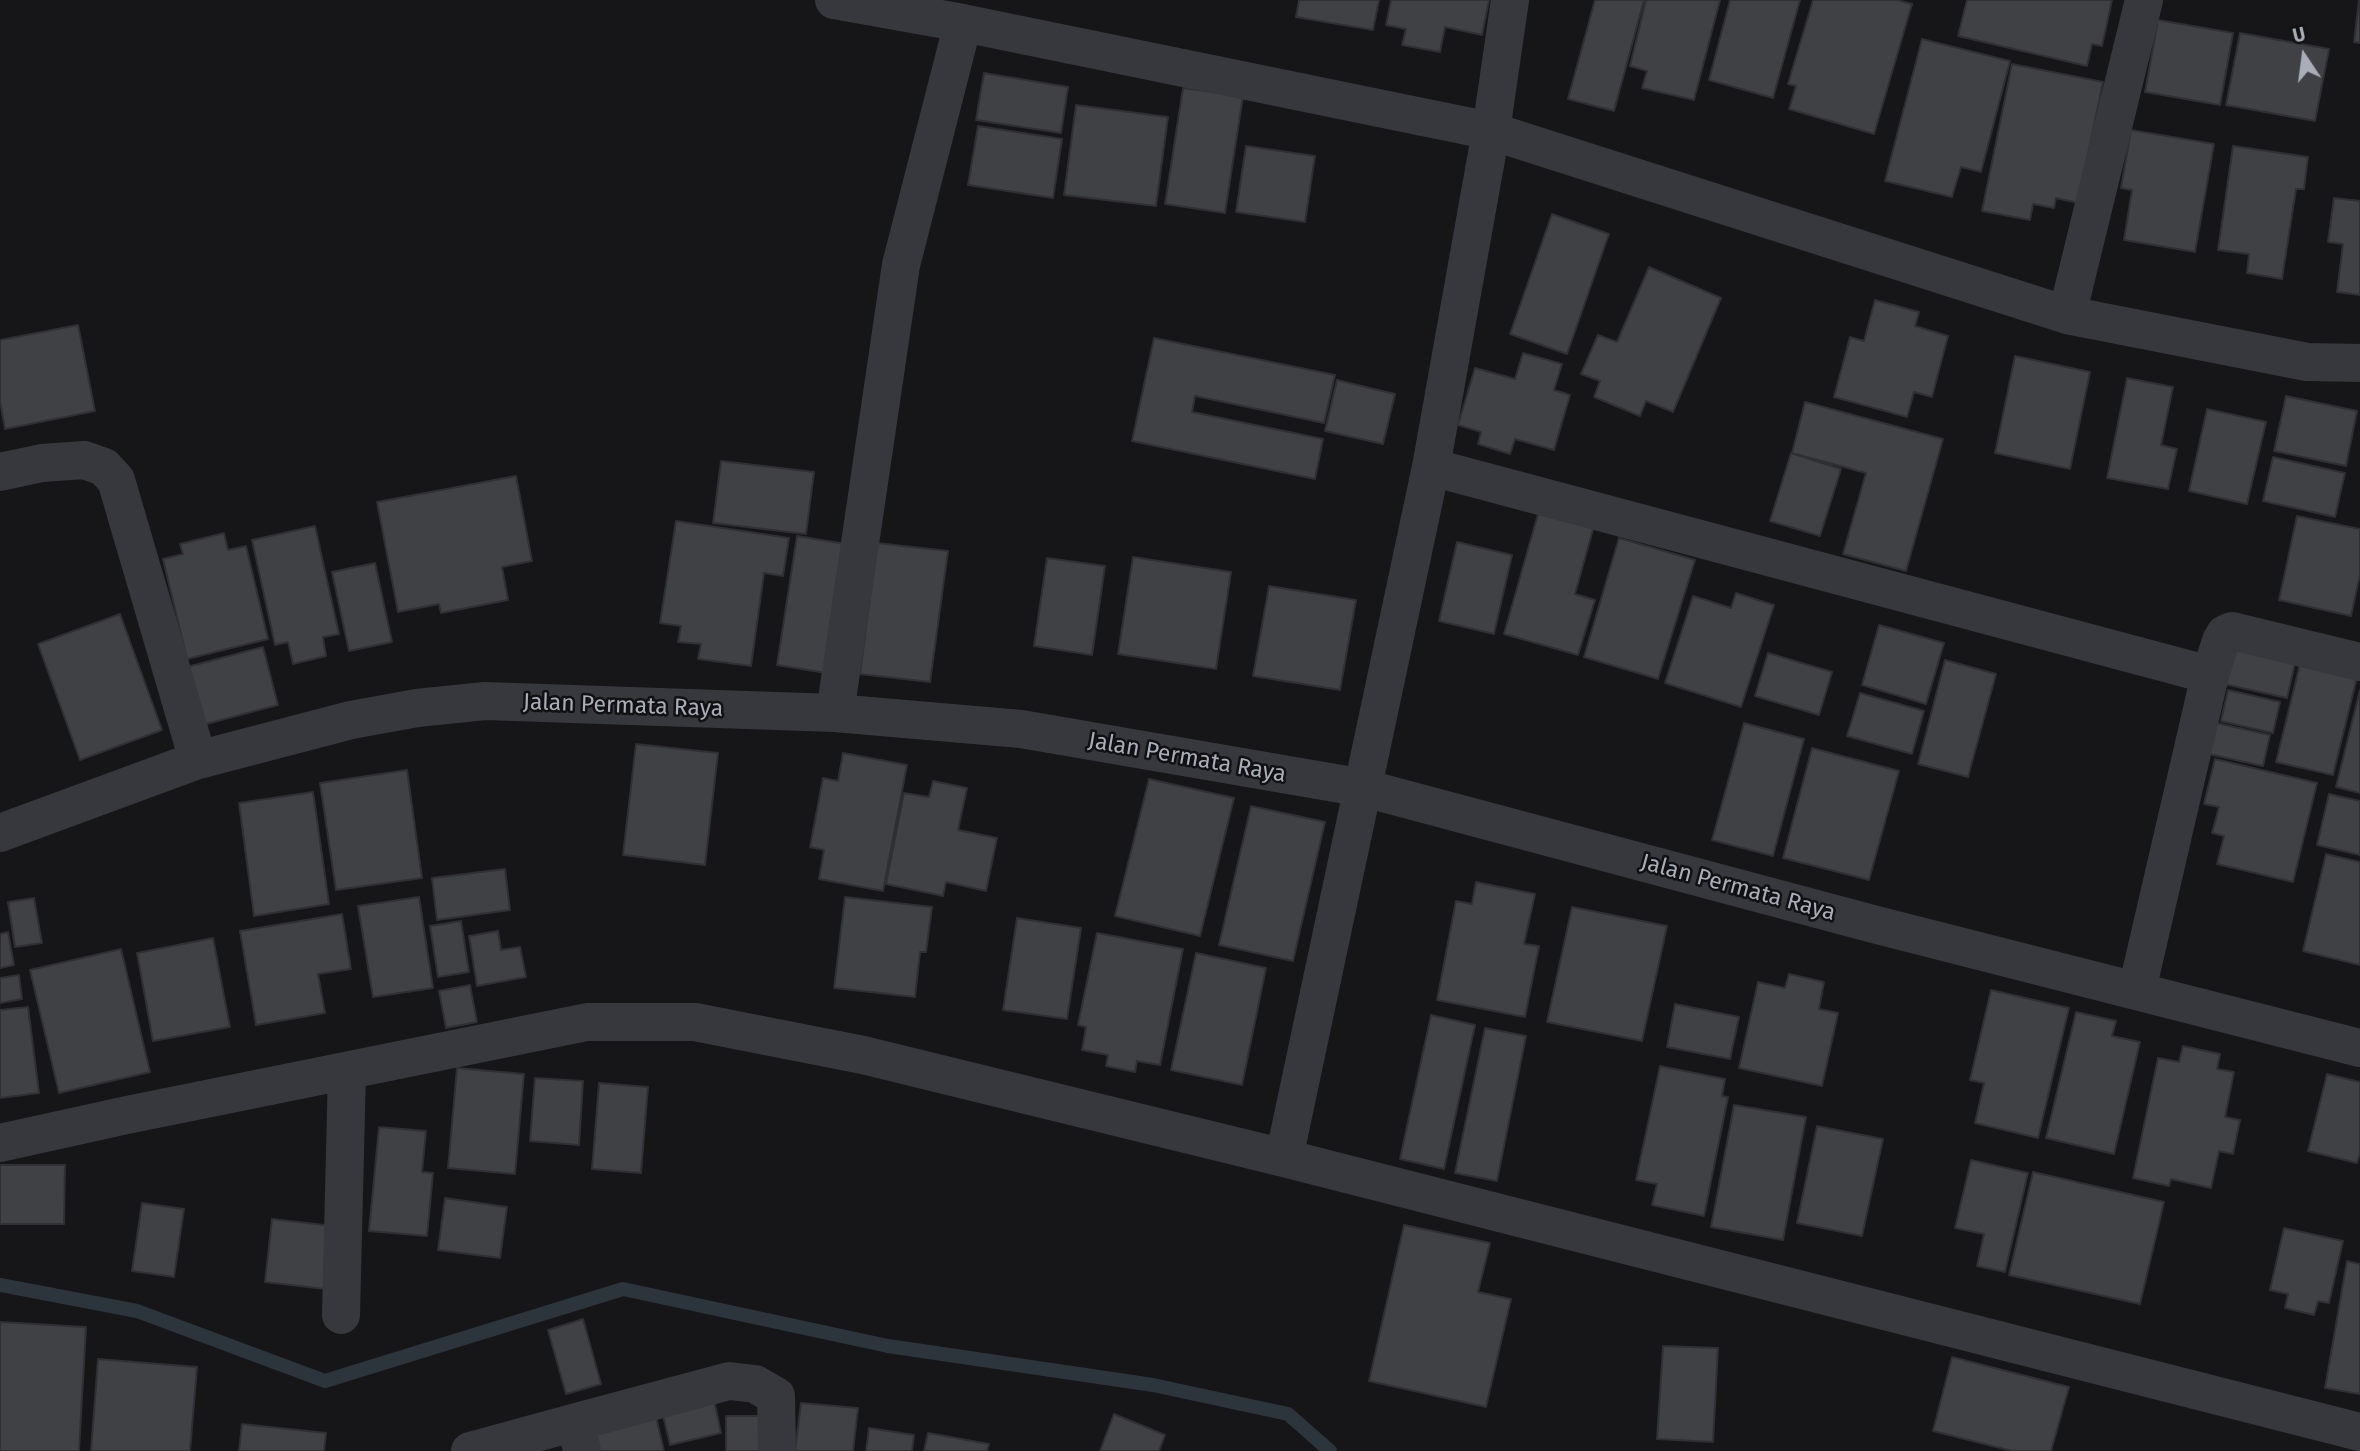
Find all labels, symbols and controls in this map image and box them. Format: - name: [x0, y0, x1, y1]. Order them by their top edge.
- north arrow: [2269, 21, 2339, 91]
- text: U: [2291, 22, 2308, 48]
- street label: Jalan Permata Raya: [522, 689, 724, 723]
- street label: Jalan Permata Raya: [1086, 727, 1288, 789]
- street label: Jalan Permata Raya: [1638, 849, 1838, 927]

